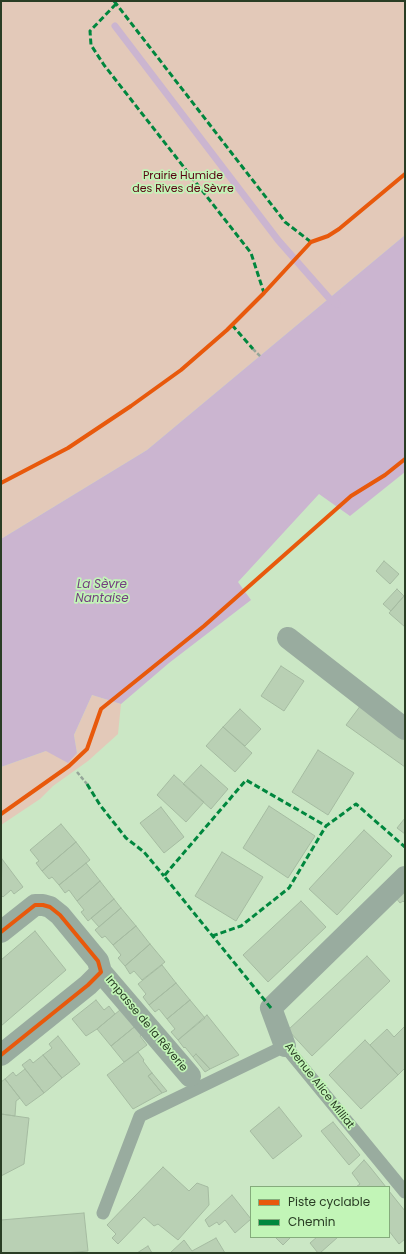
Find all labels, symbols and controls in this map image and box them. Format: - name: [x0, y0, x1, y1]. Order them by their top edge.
- park label: Prairie Humide des Rives de Sèvre: [132, 169, 234, 195]
- water label: La Sèvre Nantaise: [75, 578, 129, 606]
- street label: Impasse de la Rêverie: [102, 974, 190, 1074]
- street label: Avenue Alice Milliat: [281, 1040, 357, 1132]
- legend: [250, 1186, 390, 1238]
- text: Piste cyclable: [288, 1193, 370, 1210]
- text: Chemin: [288, 1213, 335, 1230]

